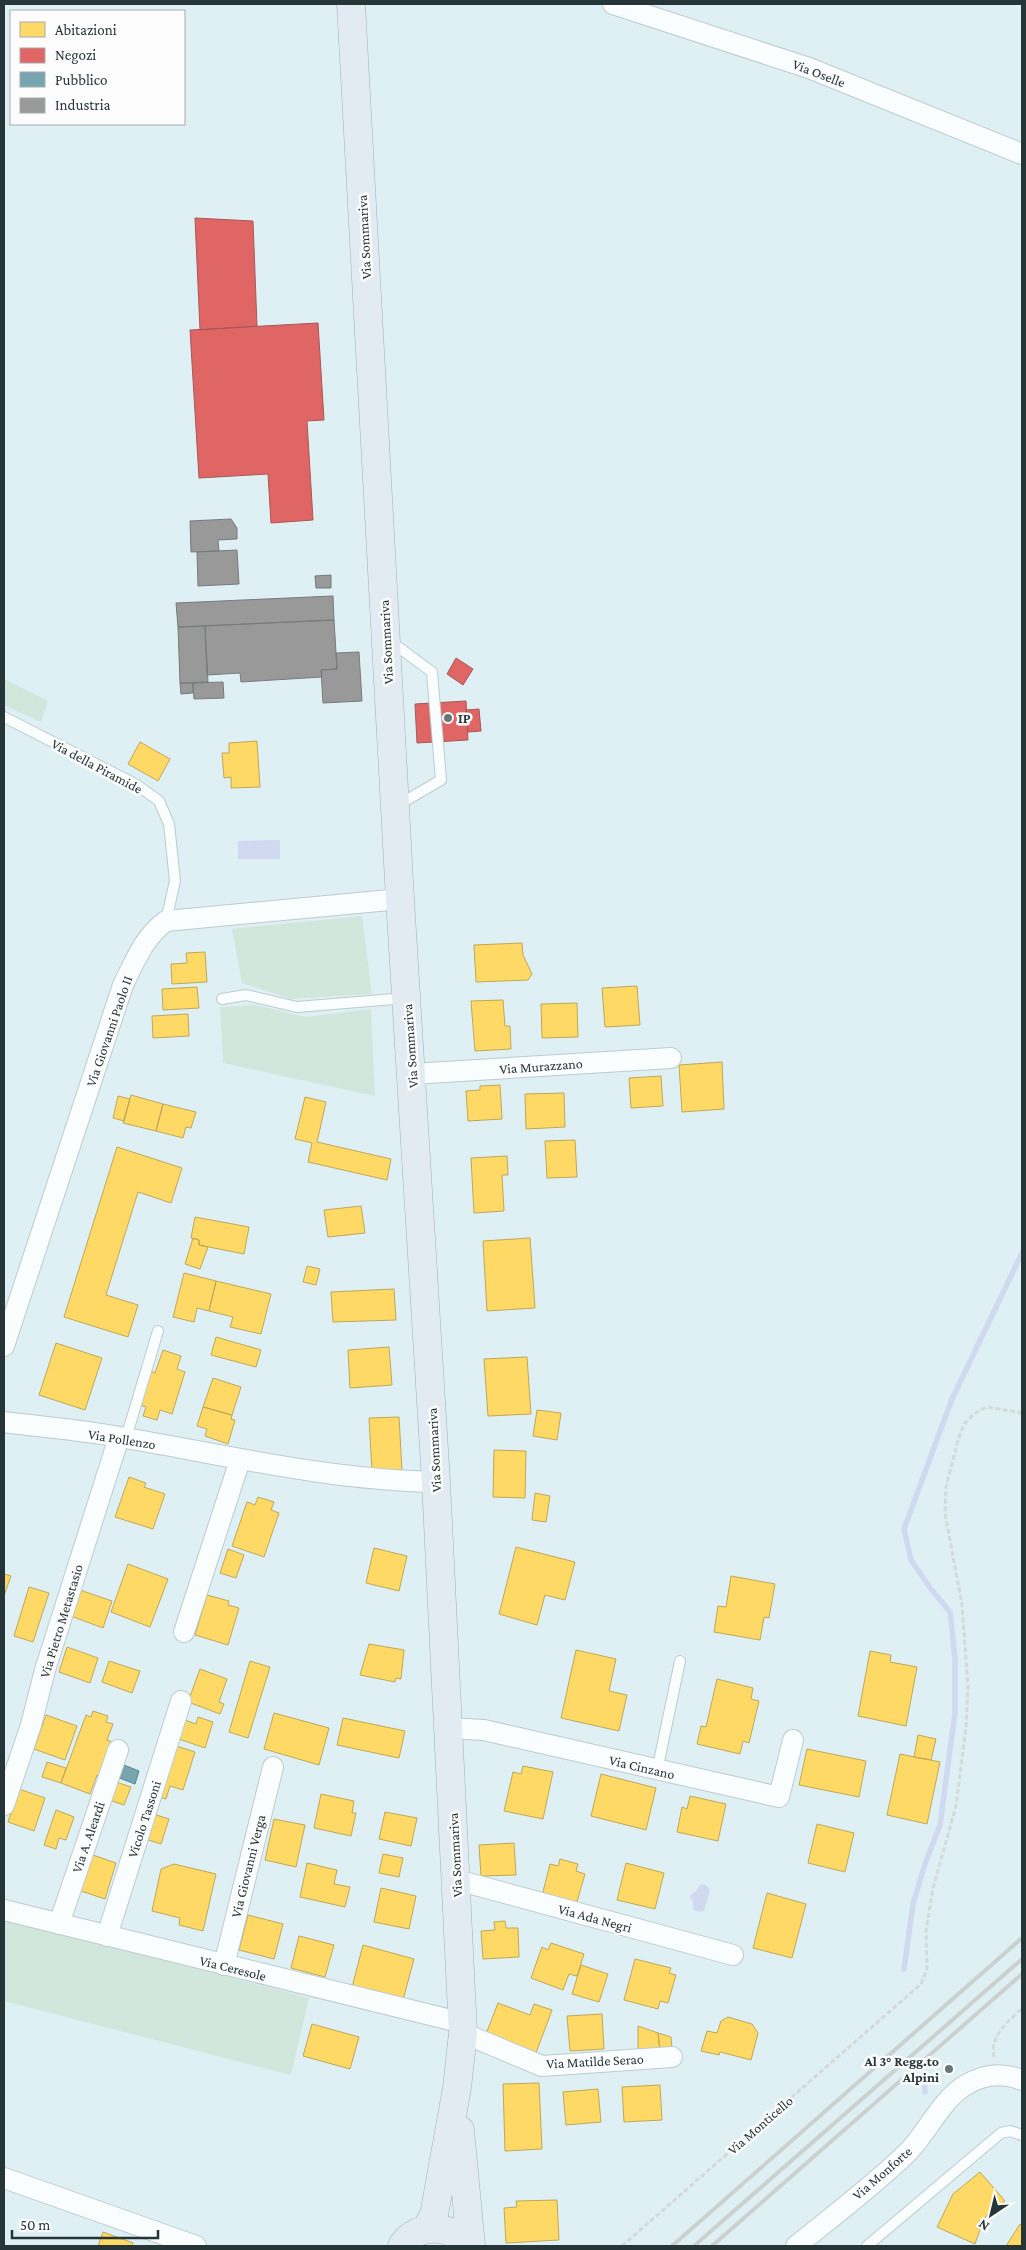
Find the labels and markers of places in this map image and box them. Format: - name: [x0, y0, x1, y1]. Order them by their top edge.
- place label: IP: [458, 710, 471, 726]
- marker: IP: [442, 712, 454, 724]
- place label: Al 3° Regg.to Alpini: [863, 2053, 939, 2085]
- marker: Al 3° Regg.to Alpini: [943, 2063, 955, 2075]

